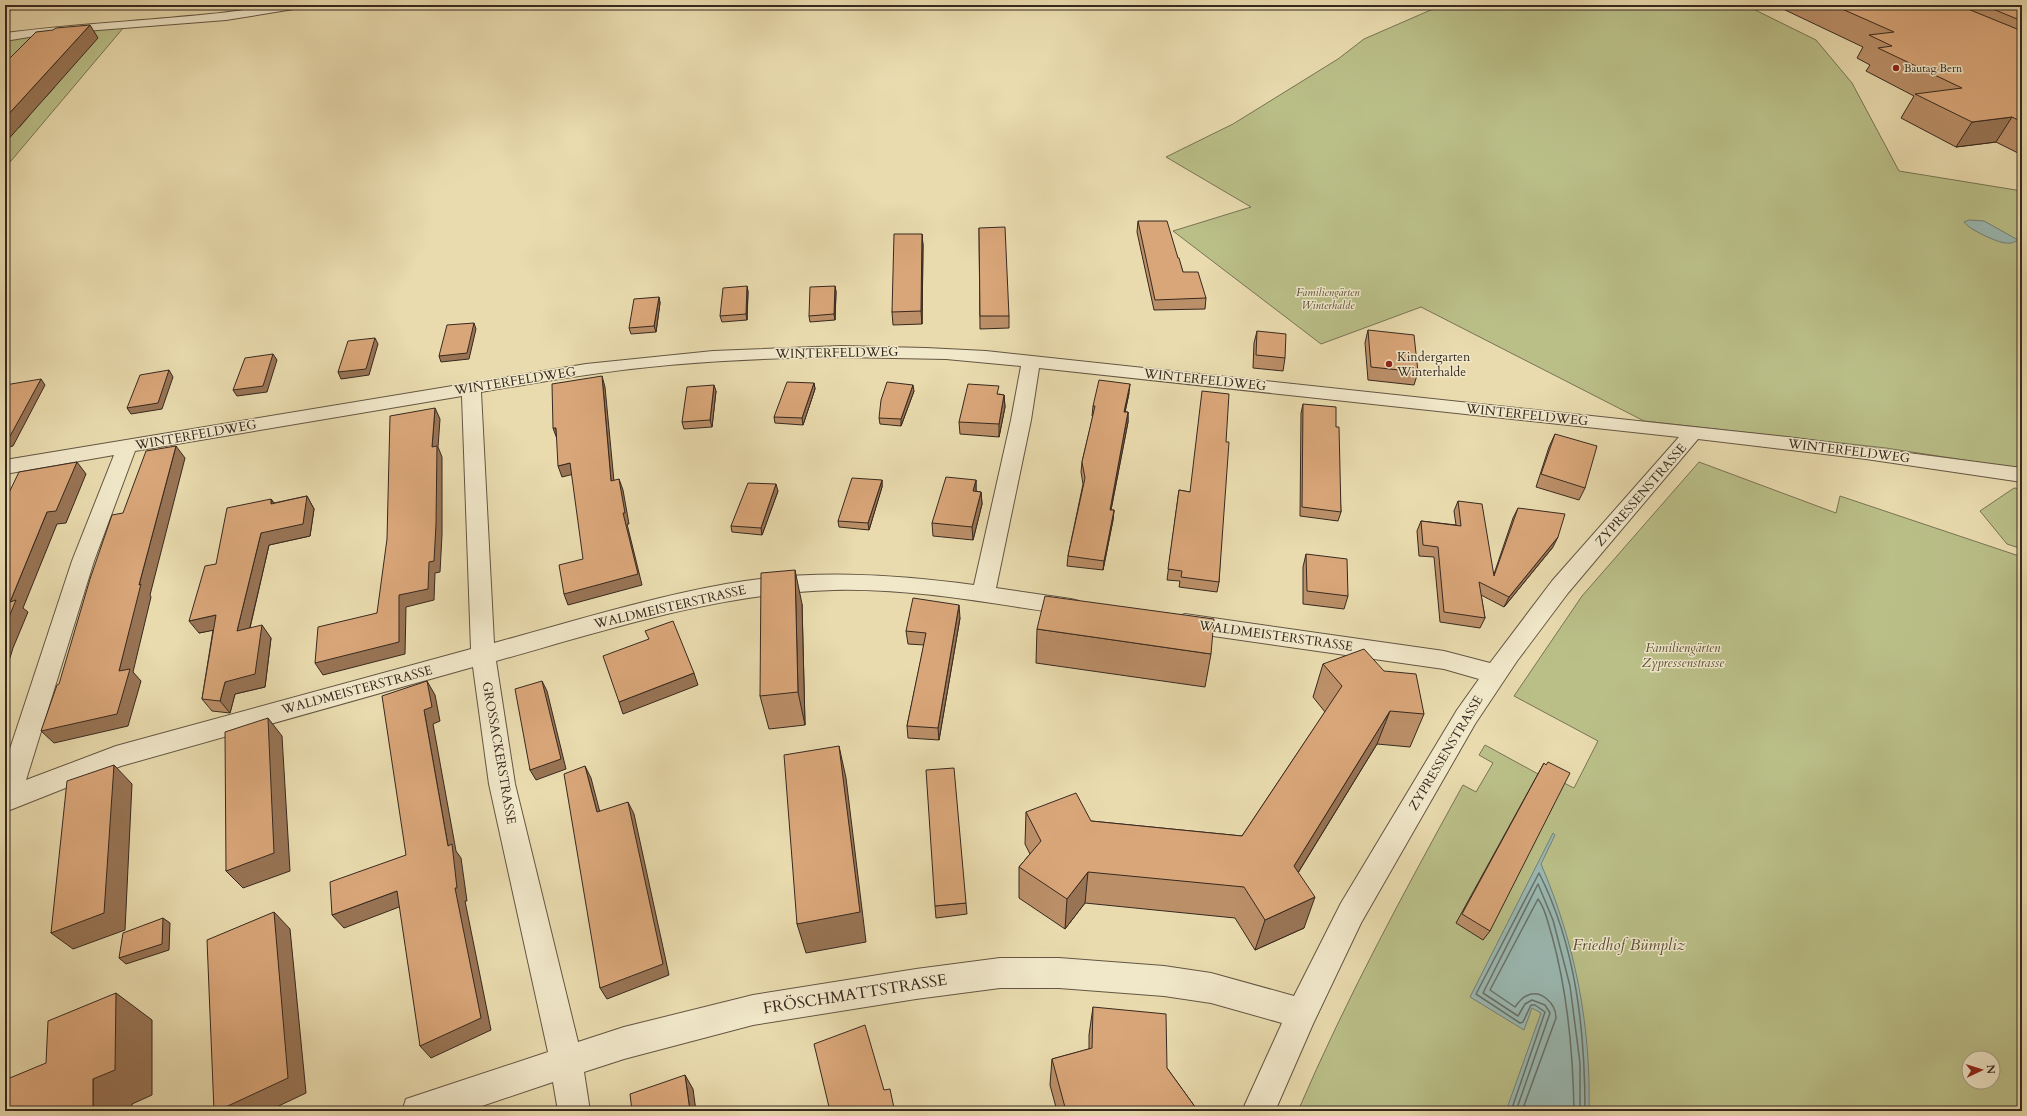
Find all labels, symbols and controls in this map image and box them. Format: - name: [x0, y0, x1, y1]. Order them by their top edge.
- place label: Bautag Bern: [1904, 61, 1963, 76]
- marker: Bautag Bern: [1891, 63, 1901, 73]
- park label: Familiengärten Winterhalde: [1296, 285, 1360, 313]
- street label: WINTERFELDWEG: [774, 343, 899, 363]
- place label: Kindergarten Winterhalde: [1396, 348, 1471, 381]
- marker: Kindergarten Winterhalde: [1384, 359, 1394, 369]
- street label: WINTERFELDWEG: [452, 362, 577, 400]
- street label: WINTERFELDWEG: [1142, 365, 1267, 395]
- street label: WINTERFELDWEG: [1464, 400, 1589, 430]
- street label: WINTERFELDWEG: [133, 415, 258, 455]
- street label: WINTERFELDWEG: [1786, 434, 1911, 467]
- street label: ZYPRESSENSTRASSE: [1591, 440, 1691, 550]
- street label: WALDMEISTERSTRASSE: [591, 581, 748, 633]
- street label: WALDMEISTERSTRASSE: [1197, 616, 1354, 656]
- park label: Familiengärten Zypressenstrasse: [1642, 639, 1725, 672]
- street label: WALDMEISTERSTRASSE: [279, 661, 434, 719]
- street label: GROSSACKERSTRASSE: [478, 680, 520, 826]
- street label: ZYPRESSENSTRASSE: [1405, 692, 1487, 814]
- park label: Friedhof Bümpliz: [1573, 934, 1686, 956]
- street label: FRÖSCHMATTSTRASSE: [762, 969, 949, 1019]
- north arrow: [1961, 1050, 2001, 1090]
- text: N: [1983, 1064, 1998, 1075]

